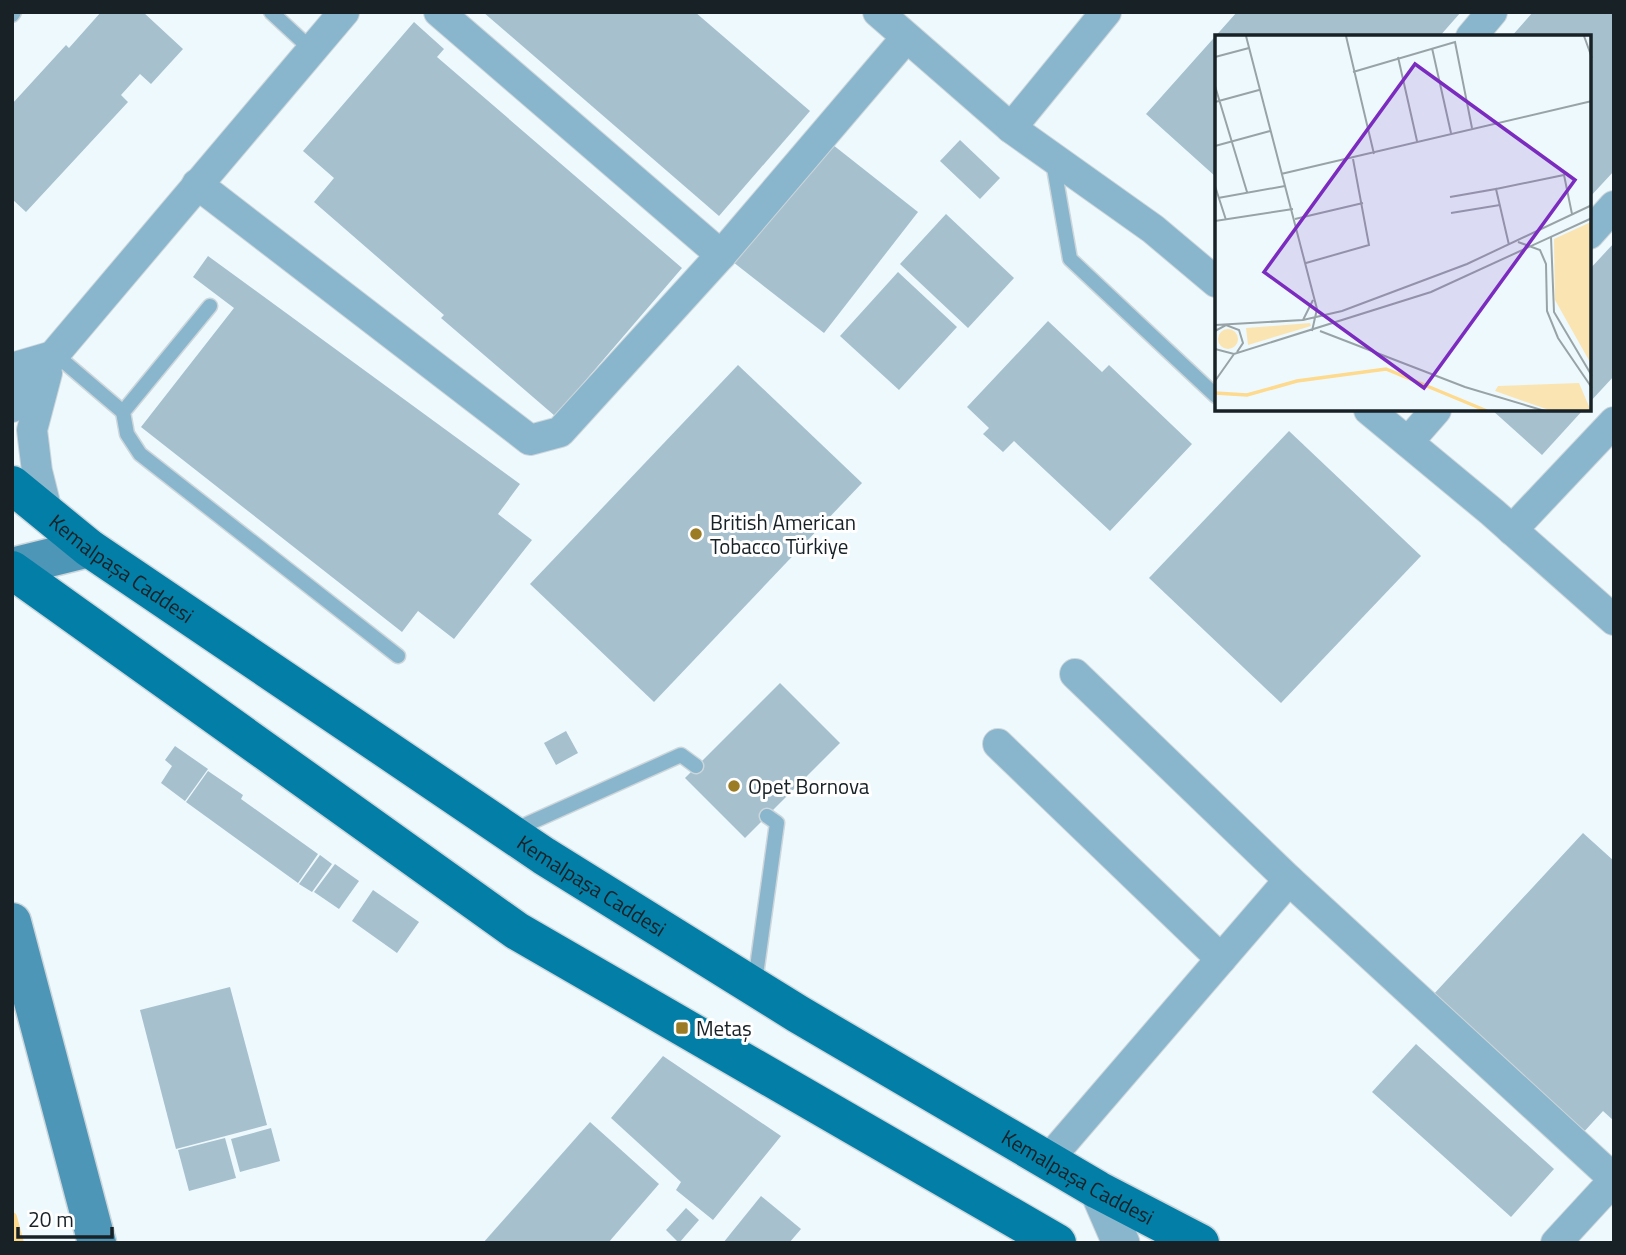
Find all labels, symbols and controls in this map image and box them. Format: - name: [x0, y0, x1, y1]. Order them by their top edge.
- inset map: [1215, 35, 1591, 411]
- street label: Kemalpaşa Caddesi: [43, 506, 201, 631]
- place label: British American Tobacco Türkiye: [710, 506, 856, 562]
- marker: British American Tobacco Türkiye: [688, 526, 704, 542]
- place label: Opet Bornova: [748, 770, 870, 802]
- marker: Opet Bornova: [726, 778, 742, 794]
- street label: Kemalpaşa Caddesi: [511, 826, 673, 944]
- place label: Metaş: [696, 1012, 752, 1044]
- marker: Metaş: [674, 1020, 690, 1036]
- street label: Kemalpaşa Caddesi: [996, 1121, 1160, 1233]
- scale bar: [18, 1196, 112, 1240]
- text: 20 m: [28, 1203, 74, 1235]

